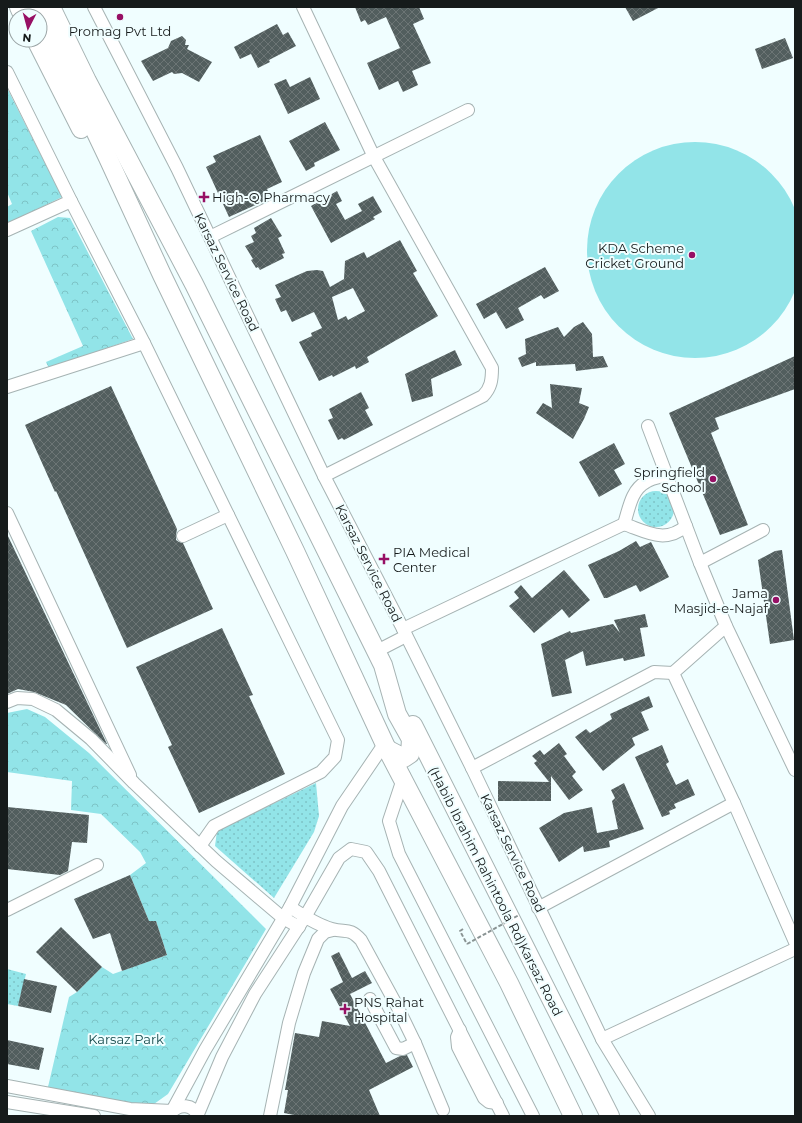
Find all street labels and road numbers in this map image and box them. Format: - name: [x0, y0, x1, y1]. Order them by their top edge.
- street label: Karsaz Service Road: [191, 210, 263, 334]
- street label: Karsaz Service Road: [332, 501, 406, 625]
- street label: (Habib Ibrahim Rahintoola Rd)Karsaz Road: [426, 763, 566, 1019]
- street label: Karsaz Service Road: [477, 791, 549, 915]

